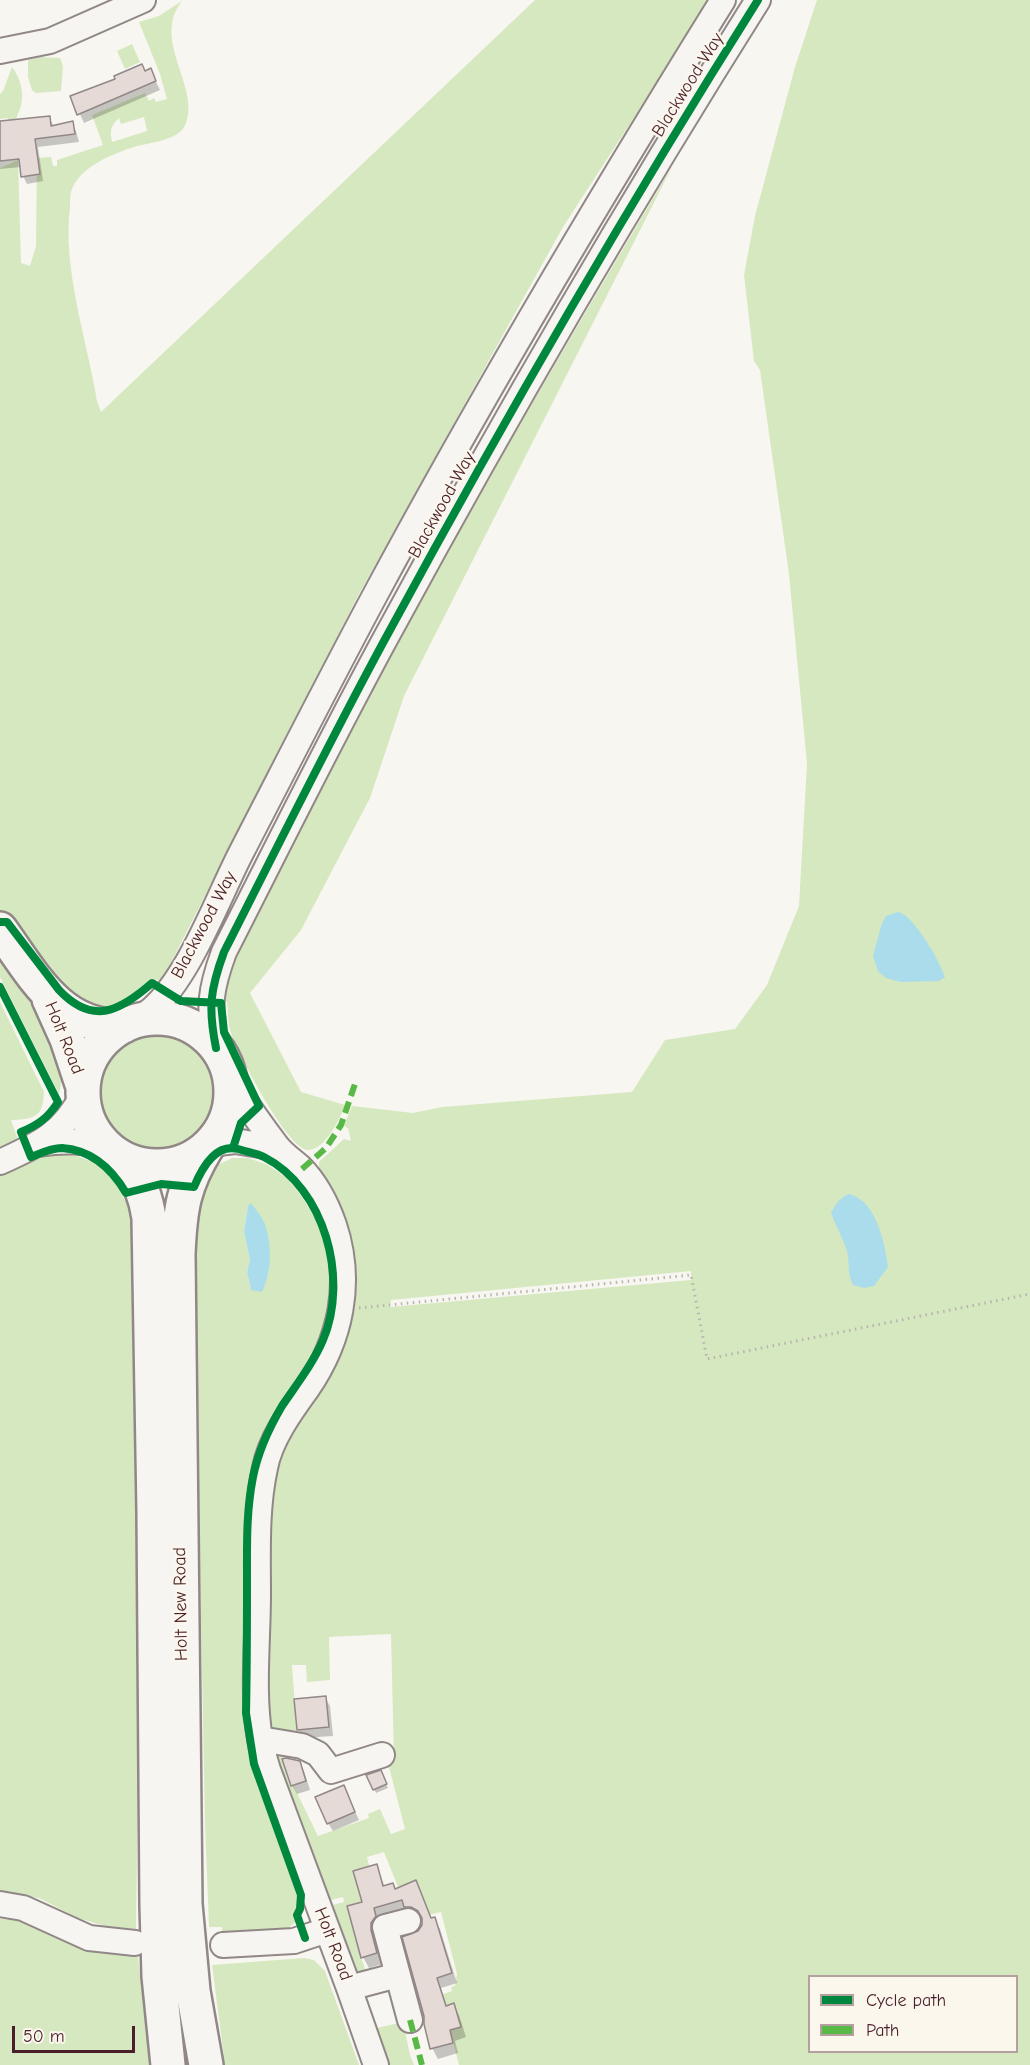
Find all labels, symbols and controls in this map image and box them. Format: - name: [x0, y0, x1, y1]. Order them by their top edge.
- street label: Blackwood Way: [647, 29, 729, 141]
- street label: Blackwood Way: [404, 448, 480, 562]
- street label: Blackwood Way: [167, 868, 241, 982]
- street label: Holt Road: [40, 998, 88, 1078]
- street label: Holt New Road: [169, 1547, 193, 1661]
- street label: Holt Road: [309, 1904, 357, 1984]
- legend: [808, 1975, 1018, 2053]
- text: Cycle path: [866, 1990, 946, 2011]
- scale bar: [15, 2014, 138, 2052]
- text: Path: [866, 2020, 899, 2041]
- text: 50 m: [23, 2026, 65, 2047]

